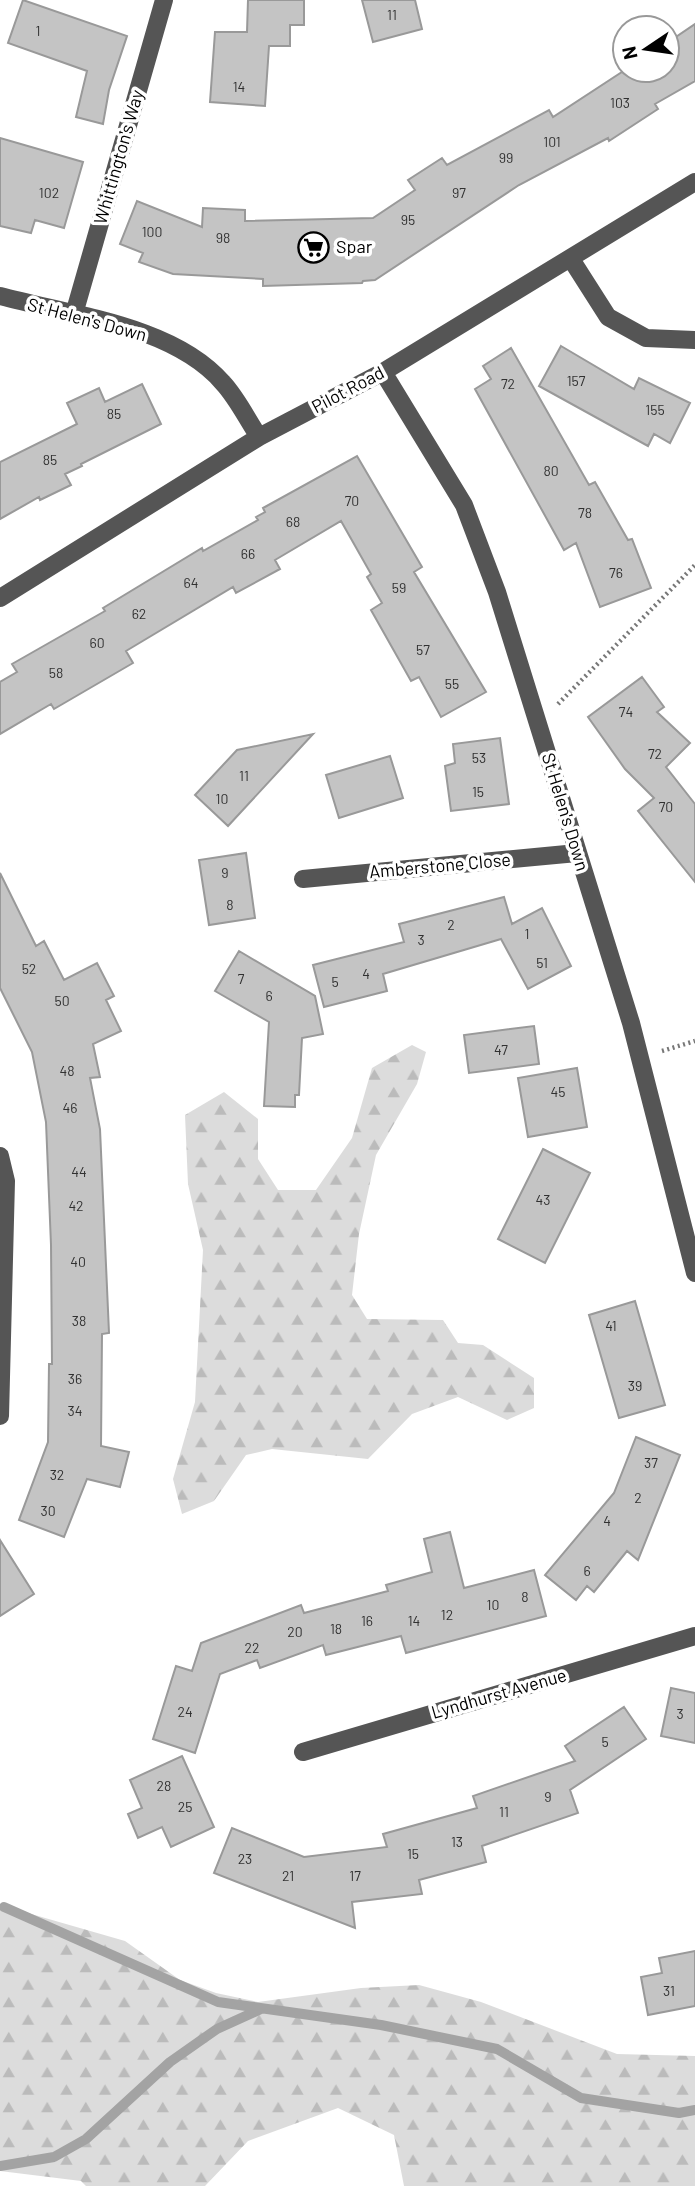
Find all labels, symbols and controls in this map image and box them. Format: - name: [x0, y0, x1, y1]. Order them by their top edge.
- house number: 11: [387, 6, 397, 23]
- north arrow: [611, 14, 681, 84]
- house number: 1: [36, 22, 40, 39]
- text: N: [616, 44, 642, 62]
- house number: 14: [233, 78, 245, 95]
- street label: Whittington's Way: [88, 87, 148, 227]
- house number: 103: [610, 94, 630, 111]
- house number: 101: [543, 133, 561, 150]
- house number: 99: [499, 149, 513, 166]
- house number: 102: [39, 184, 59, 201]
- house number: 97: [452, 184, 466, 201]
- house number: 95: [401, 211, 415, 228]
- house number: 100: [142, 223, 162, 240]
- house number: 98: [216, 229, 230, 246]
- supermarket icon: Spar: [296, 230, 330, 264]
- place label: Spar: [336, 235, 373, 257]
- street label: St Helen's Down: [25, 293, 149, 345]
- street label: Pilot Road: [307, 361, 388, 417]
- house number: 157: [567, 372, 586, 389]
- house number: 72: [501, 375, 515, 392]
- house number: 155: [645, 401, 665, 418]
- house number: 85: [107, 405, 121, 422]
- house number: 85: [43, 451, 57, 468]
- house number: 80: [543, 462, 559, 479]
- house number: 70: [345, 492, 359, 509]
- house number: 78: [578, 504, 592, 521]
- house number: 68: [286, 513, 300, 530]
- house number: 66: [241, 545, 255, 562]
- house number: 76: [609, 564, 623, 581]
- house number: 64: [184, 574, 198, 591]
- house number: 59: [392, 579, 406, 596]
- house number: 62: [132, 605, 146, 622]
- house number: 60: [89, 634, 105, 651]
- house number: 57: [416, 641, 430, 658]
- house number: 58: [49, 664, 63, 681]
- house number: 55: [445, 675, 459, 692]
- house number: 74: [619, 703, 633, 720]
- house number: 72: [648, 745, 662, 762]
- house number: 53: [472, 749, 486, 766]
- street label: St Helen's Down: [538, 750, 594, 873]
- house number: 11: [239, 767, 249, 784]
- house number: 15: [472, 783, 484, 800]
- house number: 10: [216, 790, 228, 807]
- house number: 70: [659, 798, 673, 815]
- street label: Amberstone Close: [368, 848, 512, 882]
- house number: 9: [221, 864, 229, 881]
- house number: 8: [226, 896, 234, 913]
- house number: 2: [447, 916, 455, 933]
- house number: 1: [525, 925, 529, 942]
- house number: 3: [417, 931, 425, 948]
- house number: 51: [536, 954, 548, 971]
- house number: 52: [22, 960, 36, 977]
- house number: 4: [362, 965, 370, 982]
- house number: 7: [238, 970, 245, 987]
- house number: 5: [331, 973, 339, 990]
- house number: 6: [265, 987, 273, 1004]
- house number: 50: [54, 992, 70, 1009]
- house number: 47: [494, 1041, 508, 1058]
- house number: 48: [59, 1062, 75, 1079]
- house number: 45: [551, 1083, 565, 1100]
- house number: 46: [63, 1099, 77, 1116]
- house number: 44: [71, 1163, 87, 1180]
- house number: 43: [536, 1191, 550, 1208]
- house number: 42: [68, 1197, 84, 1214]
- house number: 40: [70, 1253, 86, 1270]
- house number: 38: [72, 1312, 86, 1329]
- house number: 41: [605, 1317, 617, 1334]
- house number: 36: [68, 1370, 82, 1387]
- house number: 39: [628, 1377, 642, 1394]
- house number: 34: [68, 1402, 82, 1419]
- house number: 37: [644, 1454, 658, 1471]
- house number: 32: [50, 1466, 64, 1483]
- house number: 2: [634, 1489, 642, 1506]
- house number: 30: [40, 1502, 56, 1519]
- house number: 4: [603, 1512, 611, 1529]
- house number: 6: [583, 1562, 591, 1579]
- house number: 8: [521, 1588, 529, 1605]
- house number: 10: [487, 1596, 499, 1613]
- house number: 12: [441, 1606, 453, 1623]
- house number: 16: [361, 1612, 373, 1629]
- house number: 14: [408, 1612, 420, 1629]
- house number: 18: [330, 1620, 342, 1637]
- house number: 20: [287, 1623, 303, 1640]
- house number: 22: [244, 1639, 260, 1656]
- street label: Lyndhurst Avenue: [429, 1663, 569, 1723]
- house number: 24: [177, 1703, 193, 1720]
- house number: 3: [676, 1705, 684, 1722]
- house number: 5: [601, 1733, 609, 1750]
- house number: 28: [157, 1777, 171, 1794]
- house number: 9: [544, 1788, 552, 1805]
- house number: 25: [178, 1798, 192, 1815]
- house number: 11: [499, 1803, 509, 1820]
- house number: 13: [451, 1833, 463, 1850]
- house number: 15: [407, 1845, 419, 1862]
- house number: 23: [238, 1850, 252, 1867]
- house number: 21: [282, 1867, 294, 1884]
- house number: 17: [349, 1867, 361, 1884]
- house number: 31: [663, 1982, 675, 1999]

